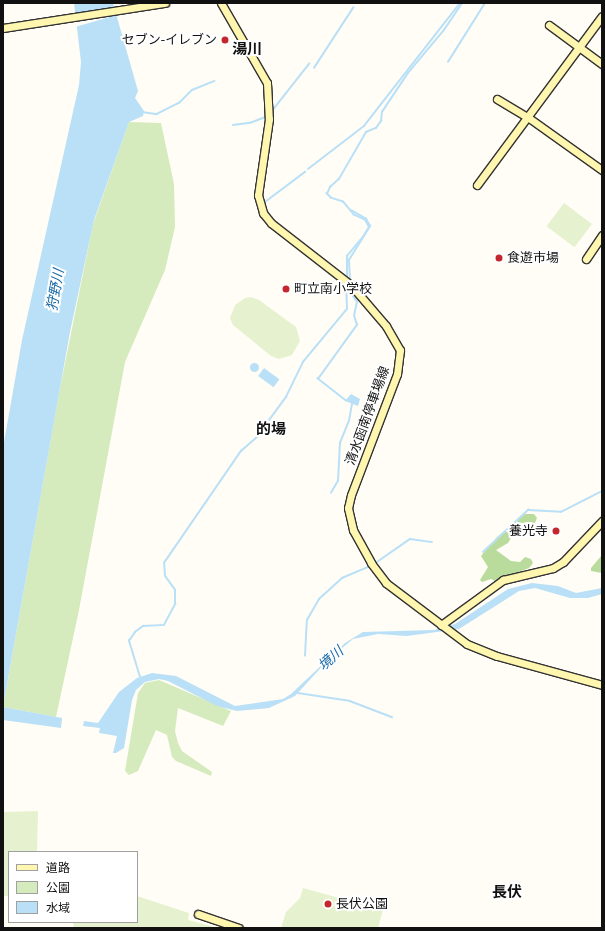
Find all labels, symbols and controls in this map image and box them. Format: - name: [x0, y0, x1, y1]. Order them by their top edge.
- place label: セブン-イレブン: [122, 32, 217, 48]
- marker: セブン-イレブン: [220, 35, 230, 45]
- district label: 湯川: [232, 41, 262, 59]
- place label: 食遊市場: [507, 250, 559, 266]
- marker: 食遊市場: [494, 253, 504, 263]
- water label: 狩野川: [44, 268, 68, 312]
- place label: 町立南小学校: [294, 281, 372, 297]
- marker: 町立南小学校: [281, 284, 291, 294]
- street label: 清水函南停車場線: [343, 364, 393, 468]
- district label: 的場: [256, 421, 286, 439]
- place label: 養光寺: [509, 523, 548, 539]
- marker: 養光寺: [551, 526, 561, 536]
- water label: 境川: [315, 643, 347, 675]
- legend: [8, 851, 138, 923]
- text: 道路: [46, 861, 70, 875]
- text: 公園: [46, 881, 70, 895]
- district label: 長伏: [492, 884, 522, 902]
- place label: 長伏公園: [336, 896, 388, 912]
- marker: 長伏公園: [323, 899, 333, 909]
- text: 水域: [46, 901, 70, 915]

